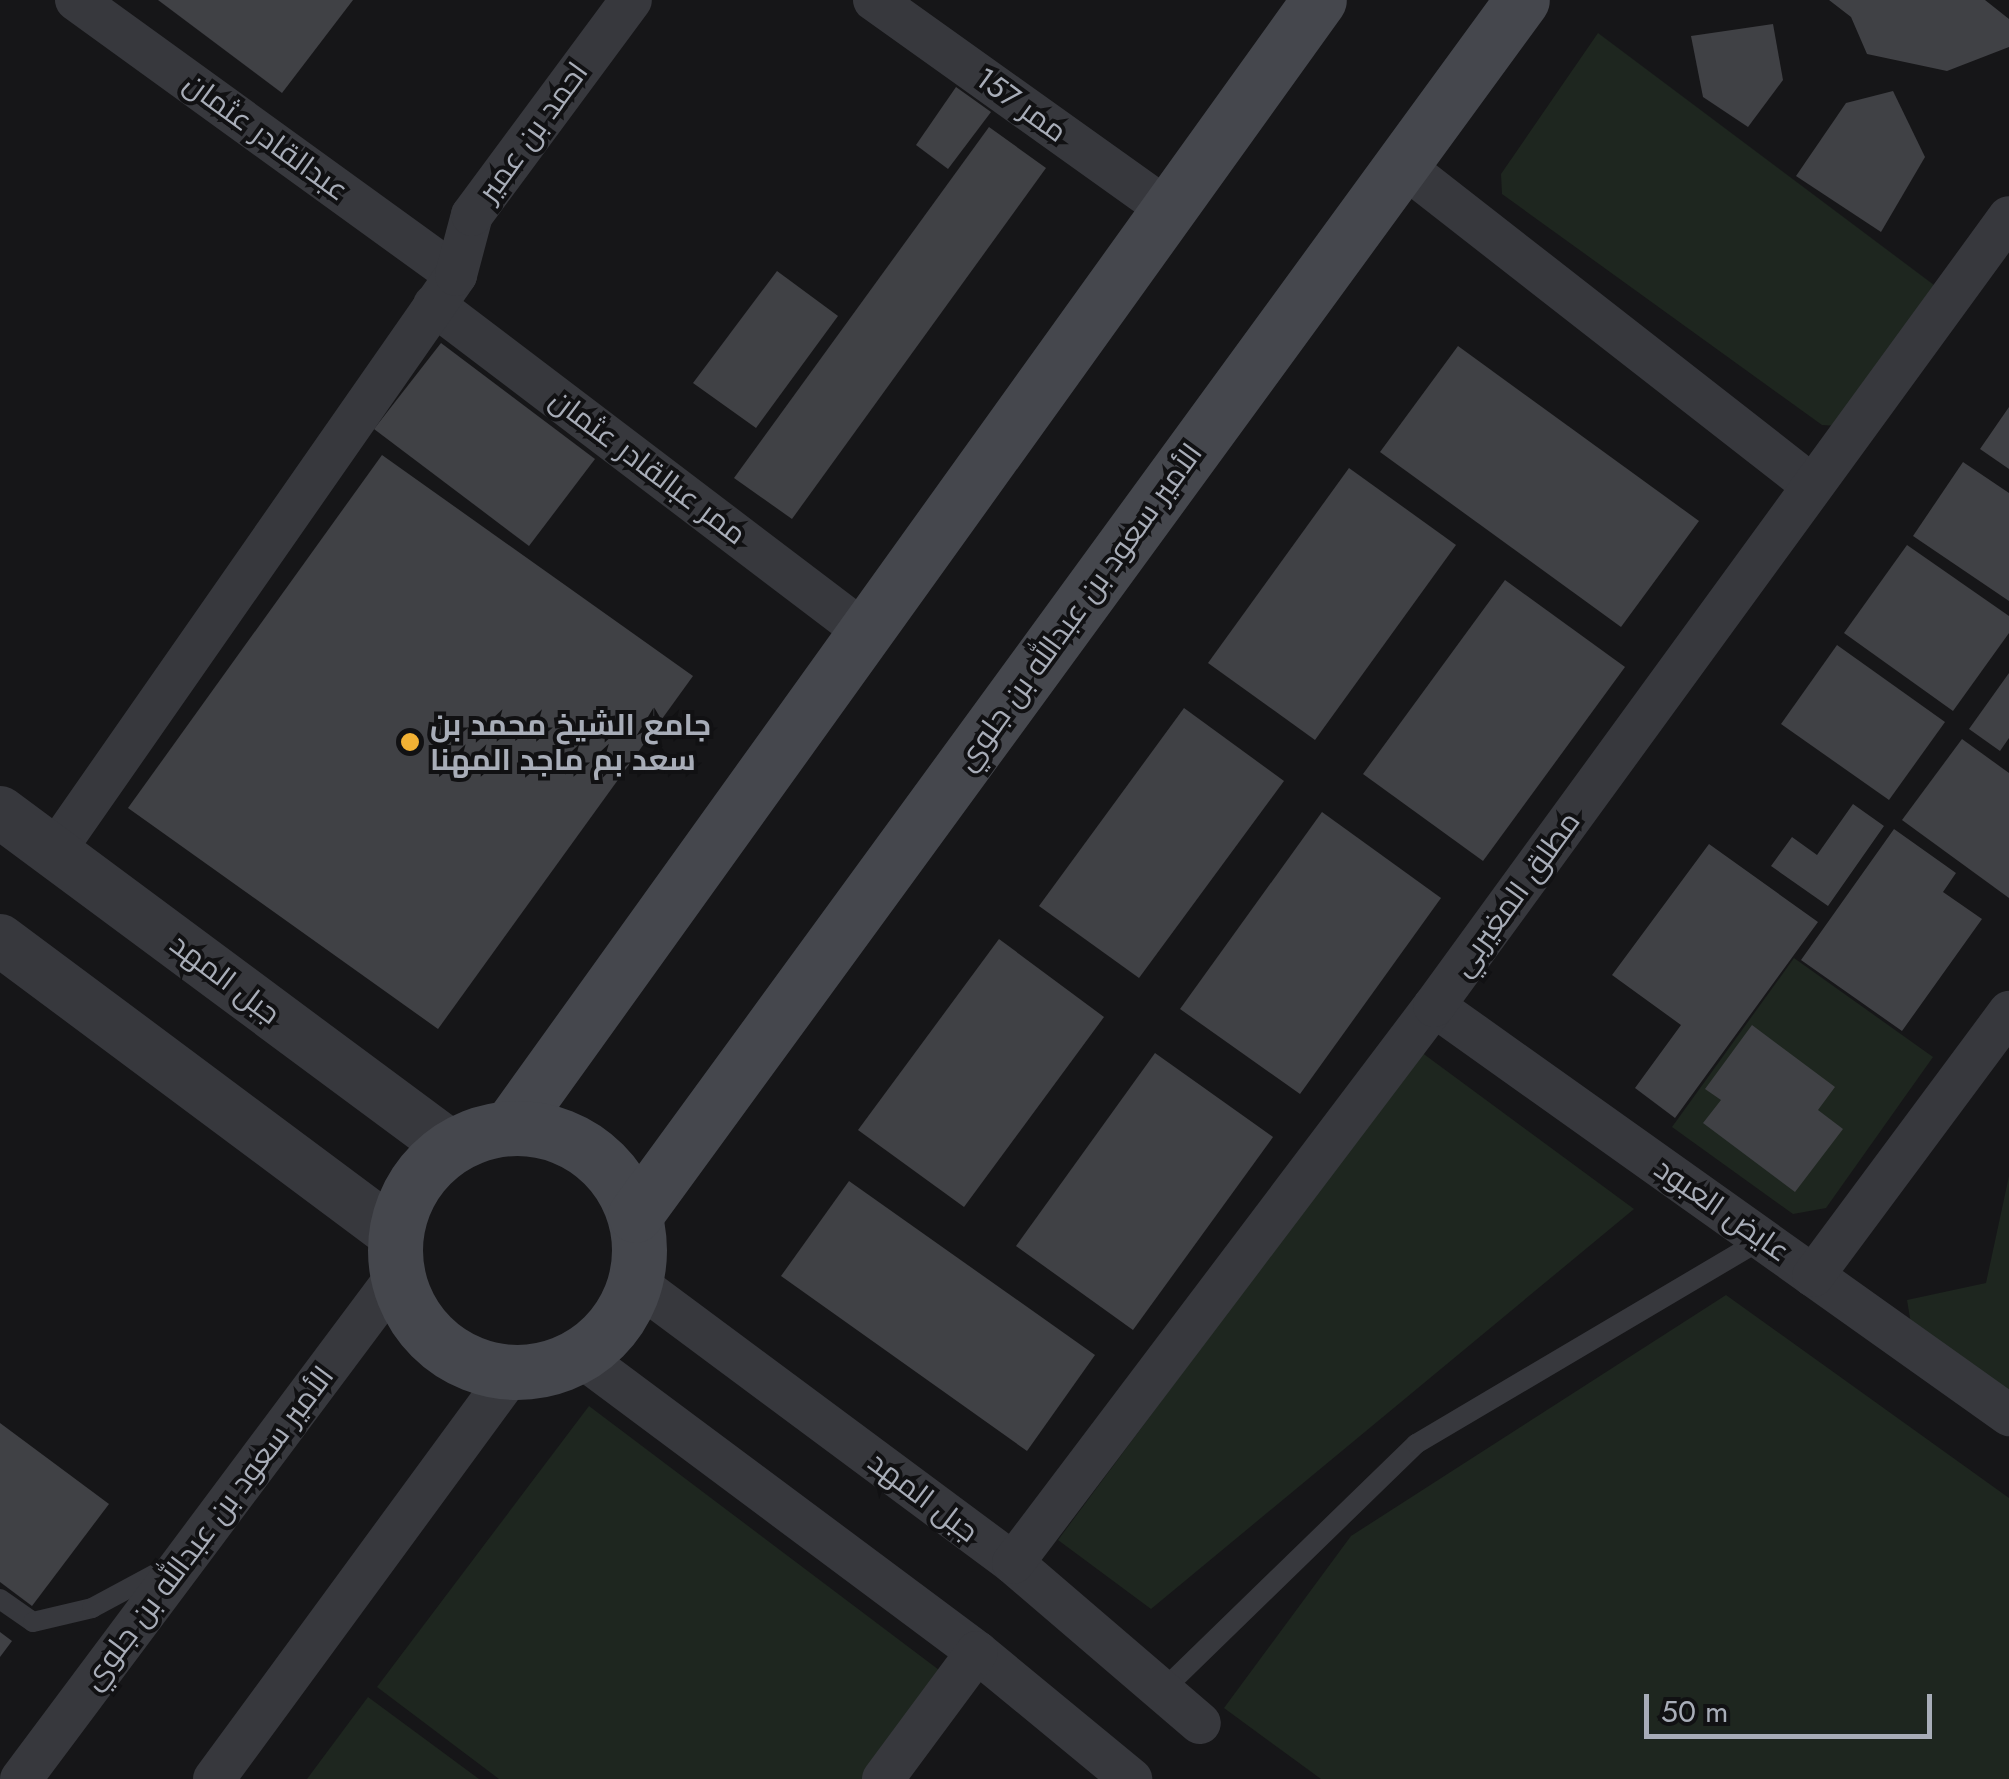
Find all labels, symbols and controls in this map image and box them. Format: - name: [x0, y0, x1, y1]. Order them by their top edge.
- street label: احمد بن عمير: [470, 55, 596, 209]
- street label: ممر 157: [968, 60, 1074, 150]
- street label: عبدالقادر عثمان: [177, 65, 355, 209]
- street label: ممر عبالقادر عثمان: [543, 382, 753, 552]
- street label: الأمير سعود بن عبدالله بن جلوي: [948, 436, 1210, 778]
- place label: جامع الشيخ محمد بن سعد بم ماجد المهنا: [430, 707, 711, 778]
- marker: جامع الشيخ محمد بن سعد بم ماجد المهنا: [399, 731, 421, 753]
- street label: مطلق المغيربي: [1444, 805, 1588, 983]
- street label: جبل المهد: [163, 926, 287, 1032]
- street label: عايض العبود: [1648, 1150, 1796, 1270]
- street label: الأمير سعود بن عبدالله بن جلوي: [75, 1359, 341, 1697]
- street label: جبل المهد: [861, 1444, 985, 1550]
- scale bar: [1649, 1674, 1936, 1736]
- text: 50 m: [1661, 1690, 1728, 1733]

